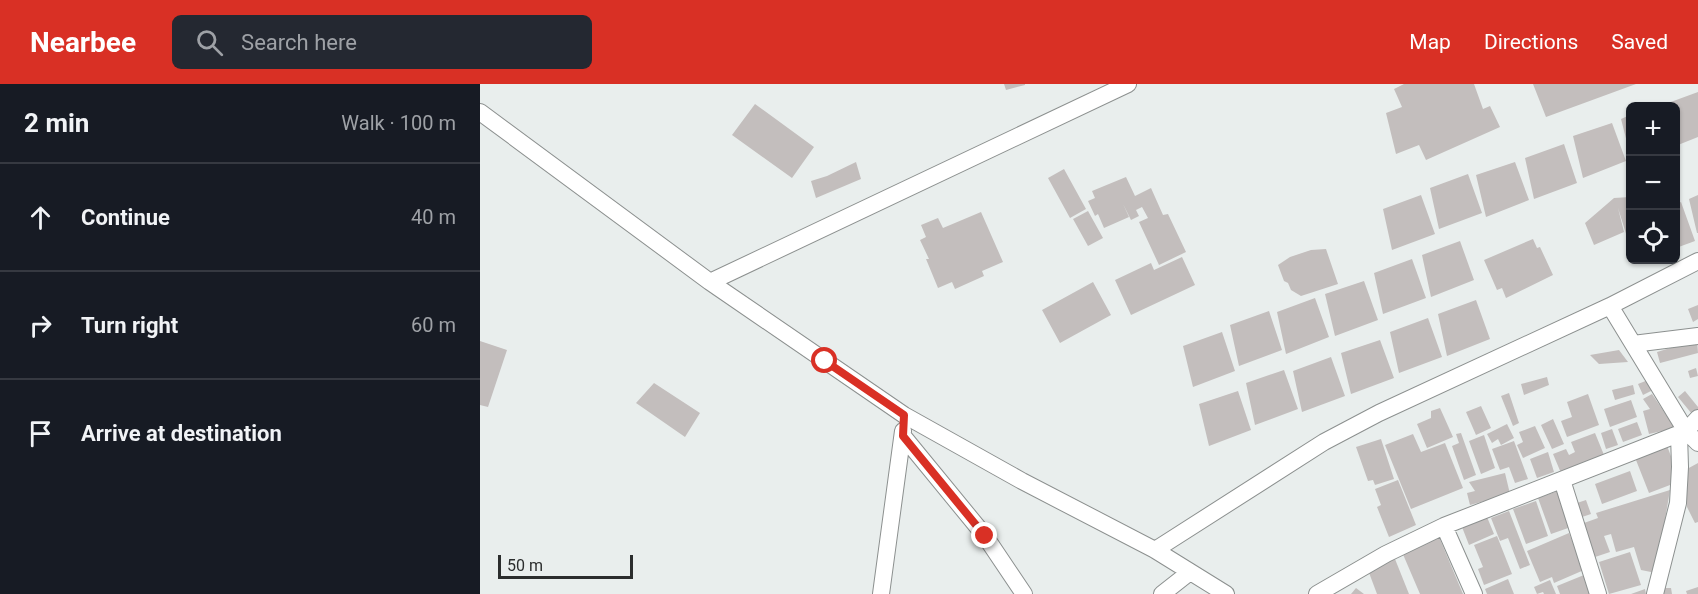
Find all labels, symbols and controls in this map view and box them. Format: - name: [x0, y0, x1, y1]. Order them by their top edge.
- search box: [172, 15, 592, 69]
- text: Nearbee: [30, 26, 136, 59]
- icon: search: [193, 26, 226, 59]
- text: Search here: [241, 30, 357, 55]
- text: Map: [1409, 30, 1451, 54]
- text: Directions: [1484, 30, 1578, 54]
- text: Saved: [1611, 30, 1668, 54]
- map controls: [1626, 102, 1680, 264]
- button: +: [1626, 102, 1680, 156]
- text: 2 min: [24, 108, 89, 138]
- text: Walk · 100 m: [341, 111, 456, 135]
- button: −: [1626, 156, 1680, 210]
- icon: ahead: [24, 201, 57, 234]
- text: Continue: [81, 205, 170, 230]
- text: 40 m: [411, 205, 456, 229]
- button: locate: [1626, 210, 1680, 264]
- icon: right: [24, 309, 57, 342]
- text: Turn right: [81, 313, 178, 338]
- text: 60 m: [411, 313, 456, 337]
- route start: [811, 347, 837, 373]
- icon: arrive: [24, 417, 57, 450]
- text: Arrive at destination: [81, 421, 282, 446]
- route end: [971, 522, 997, 548]
- scale bar: [498, 552, 633, 580]
- text: 50 m: [507, 556, 543, 575]

